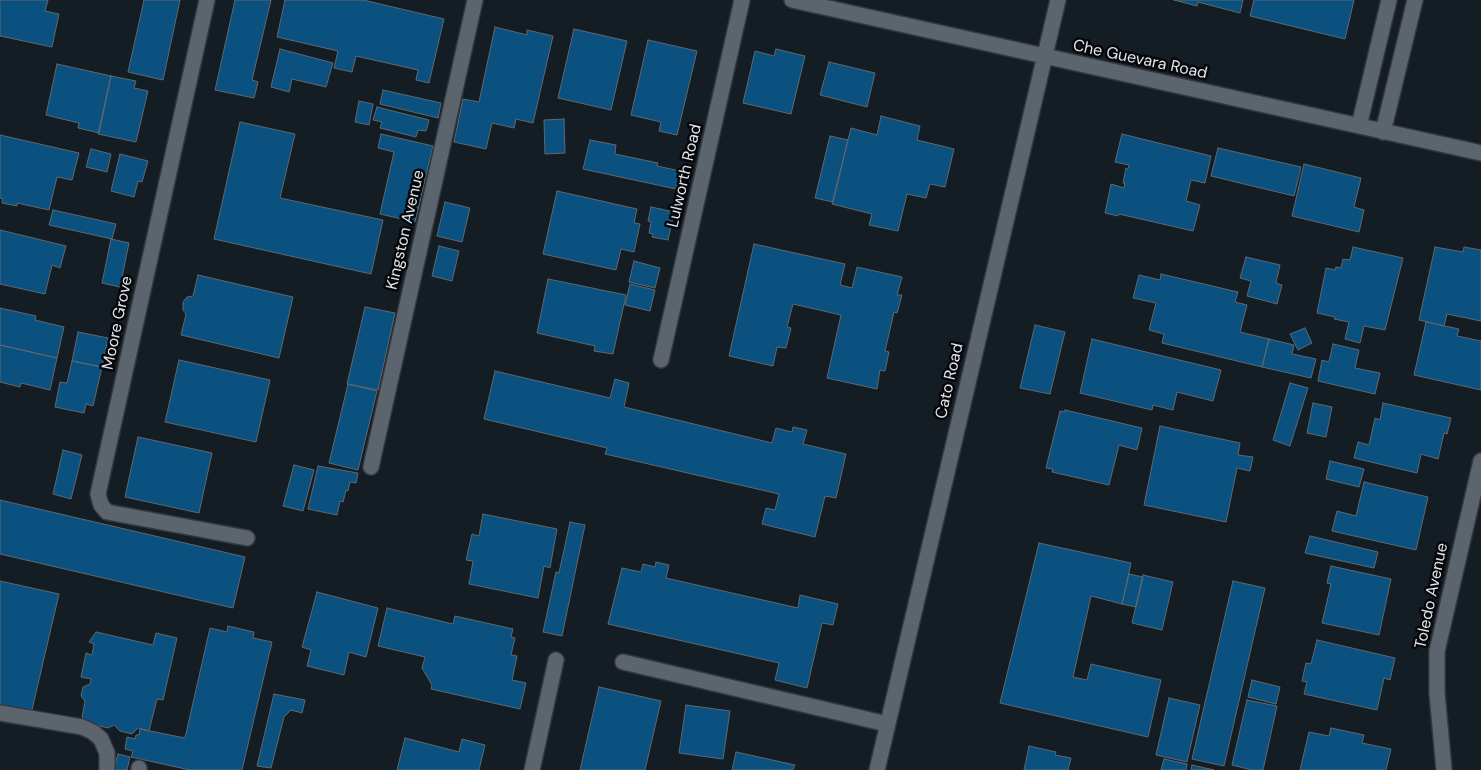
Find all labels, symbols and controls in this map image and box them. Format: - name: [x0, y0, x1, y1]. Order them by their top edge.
- street label: Che Guevara Road: [1071, 36, 1209, 84]
- street label: Lulworth Road: [664, 122, 706, 230]
- street label: Kingston Avenue: [383, 168, 429, 292]
- street label: Moore Grove: [99, 274, 137, 372]
- street label: Cato Road: [932, 341, 968, 421]
- street label: Toledo Avenue: [1411, 541, 1453, 651]

